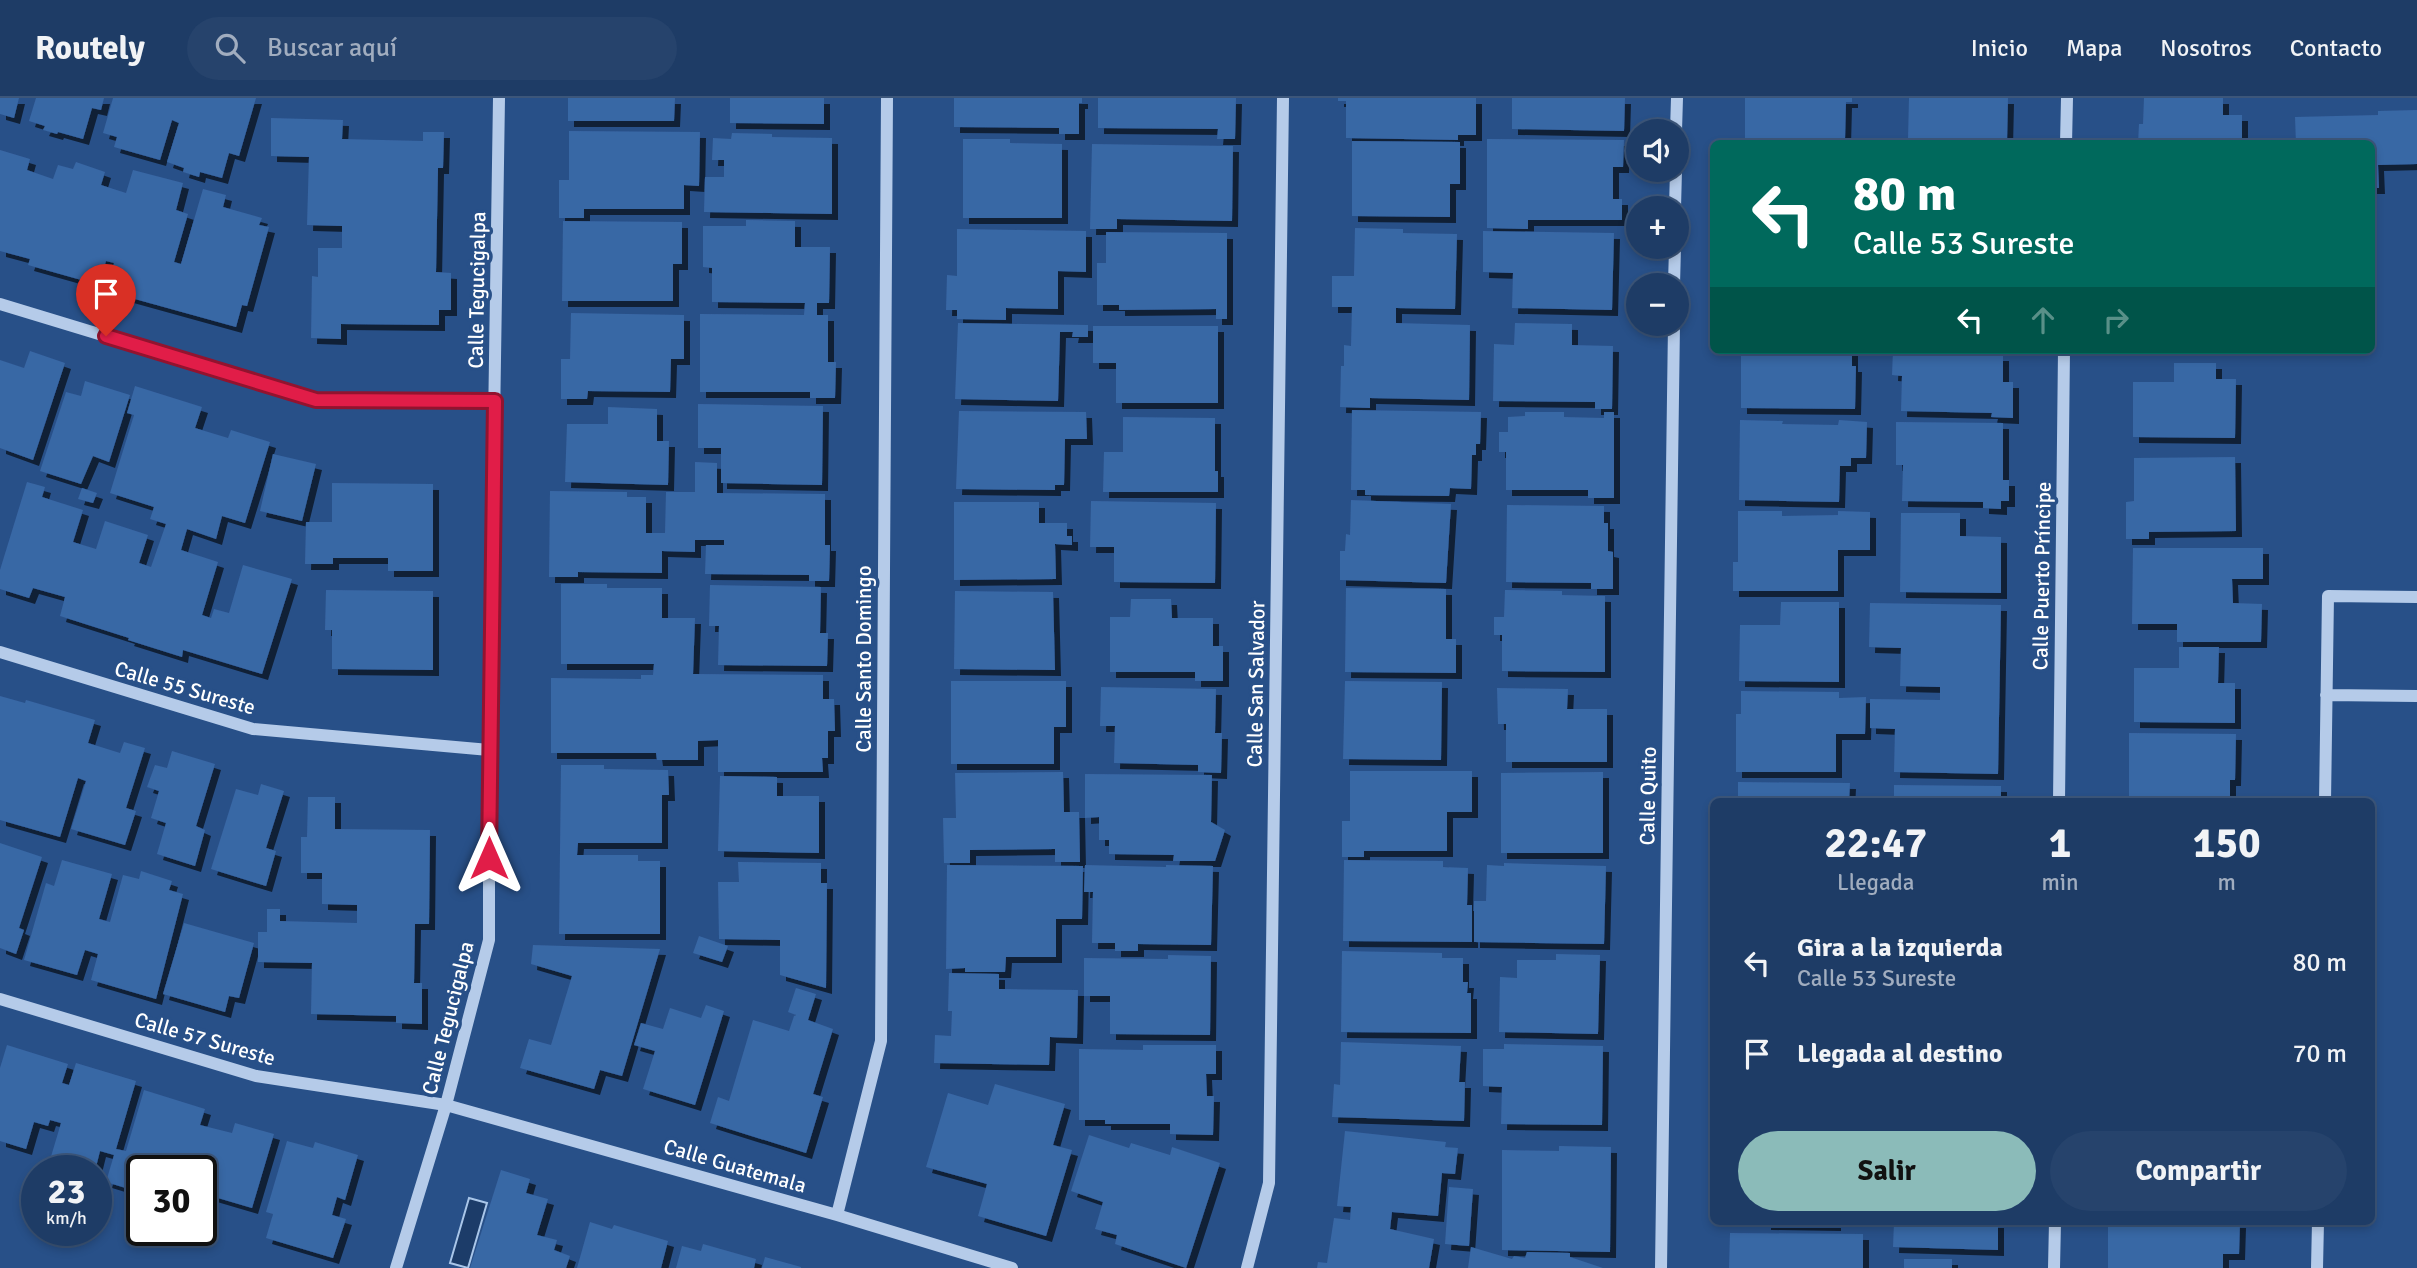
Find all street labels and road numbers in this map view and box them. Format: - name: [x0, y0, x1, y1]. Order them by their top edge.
- street label: Calle Tegucigalpa: [463, 211, 491, 369]
- street label: Calle Puerto Príncipe: [2027, 481, 2057, 671]
- street label: Calle Santo Domingo: [851, 565, 877, 753]
- street label: Calle San Salvador: [1242, 600, 1270, 768]
- street label: Calle 55 Sureste: [112, 655, 258, 721]
- street label: Calle Quito: [1634, 746, 1662, 846]
- street label: Calle Tegucigalpa: [416, 939, 480, 1097]
- street label: Calle 57 Sureste: [132, 1006, 278, 1072]
- street label: Calle Guatemala: [661, 1133, 809, 1199]

